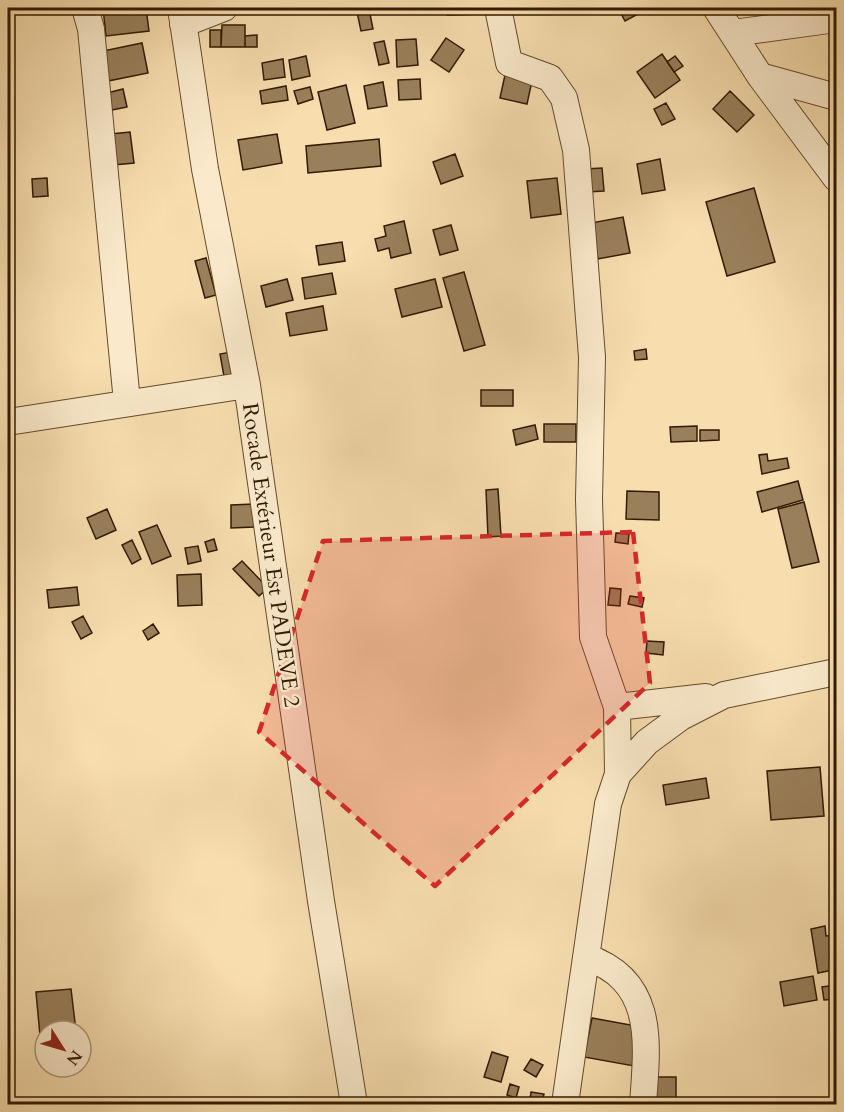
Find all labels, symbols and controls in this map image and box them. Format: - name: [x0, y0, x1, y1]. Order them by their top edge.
- street label: Rocade Extérieur Est PADEVE 2: [235, 401, 307, 709]
- north arrow: [33, 1019, 93, 1079]
- text: N: [61, 1045, 87, 1070]

